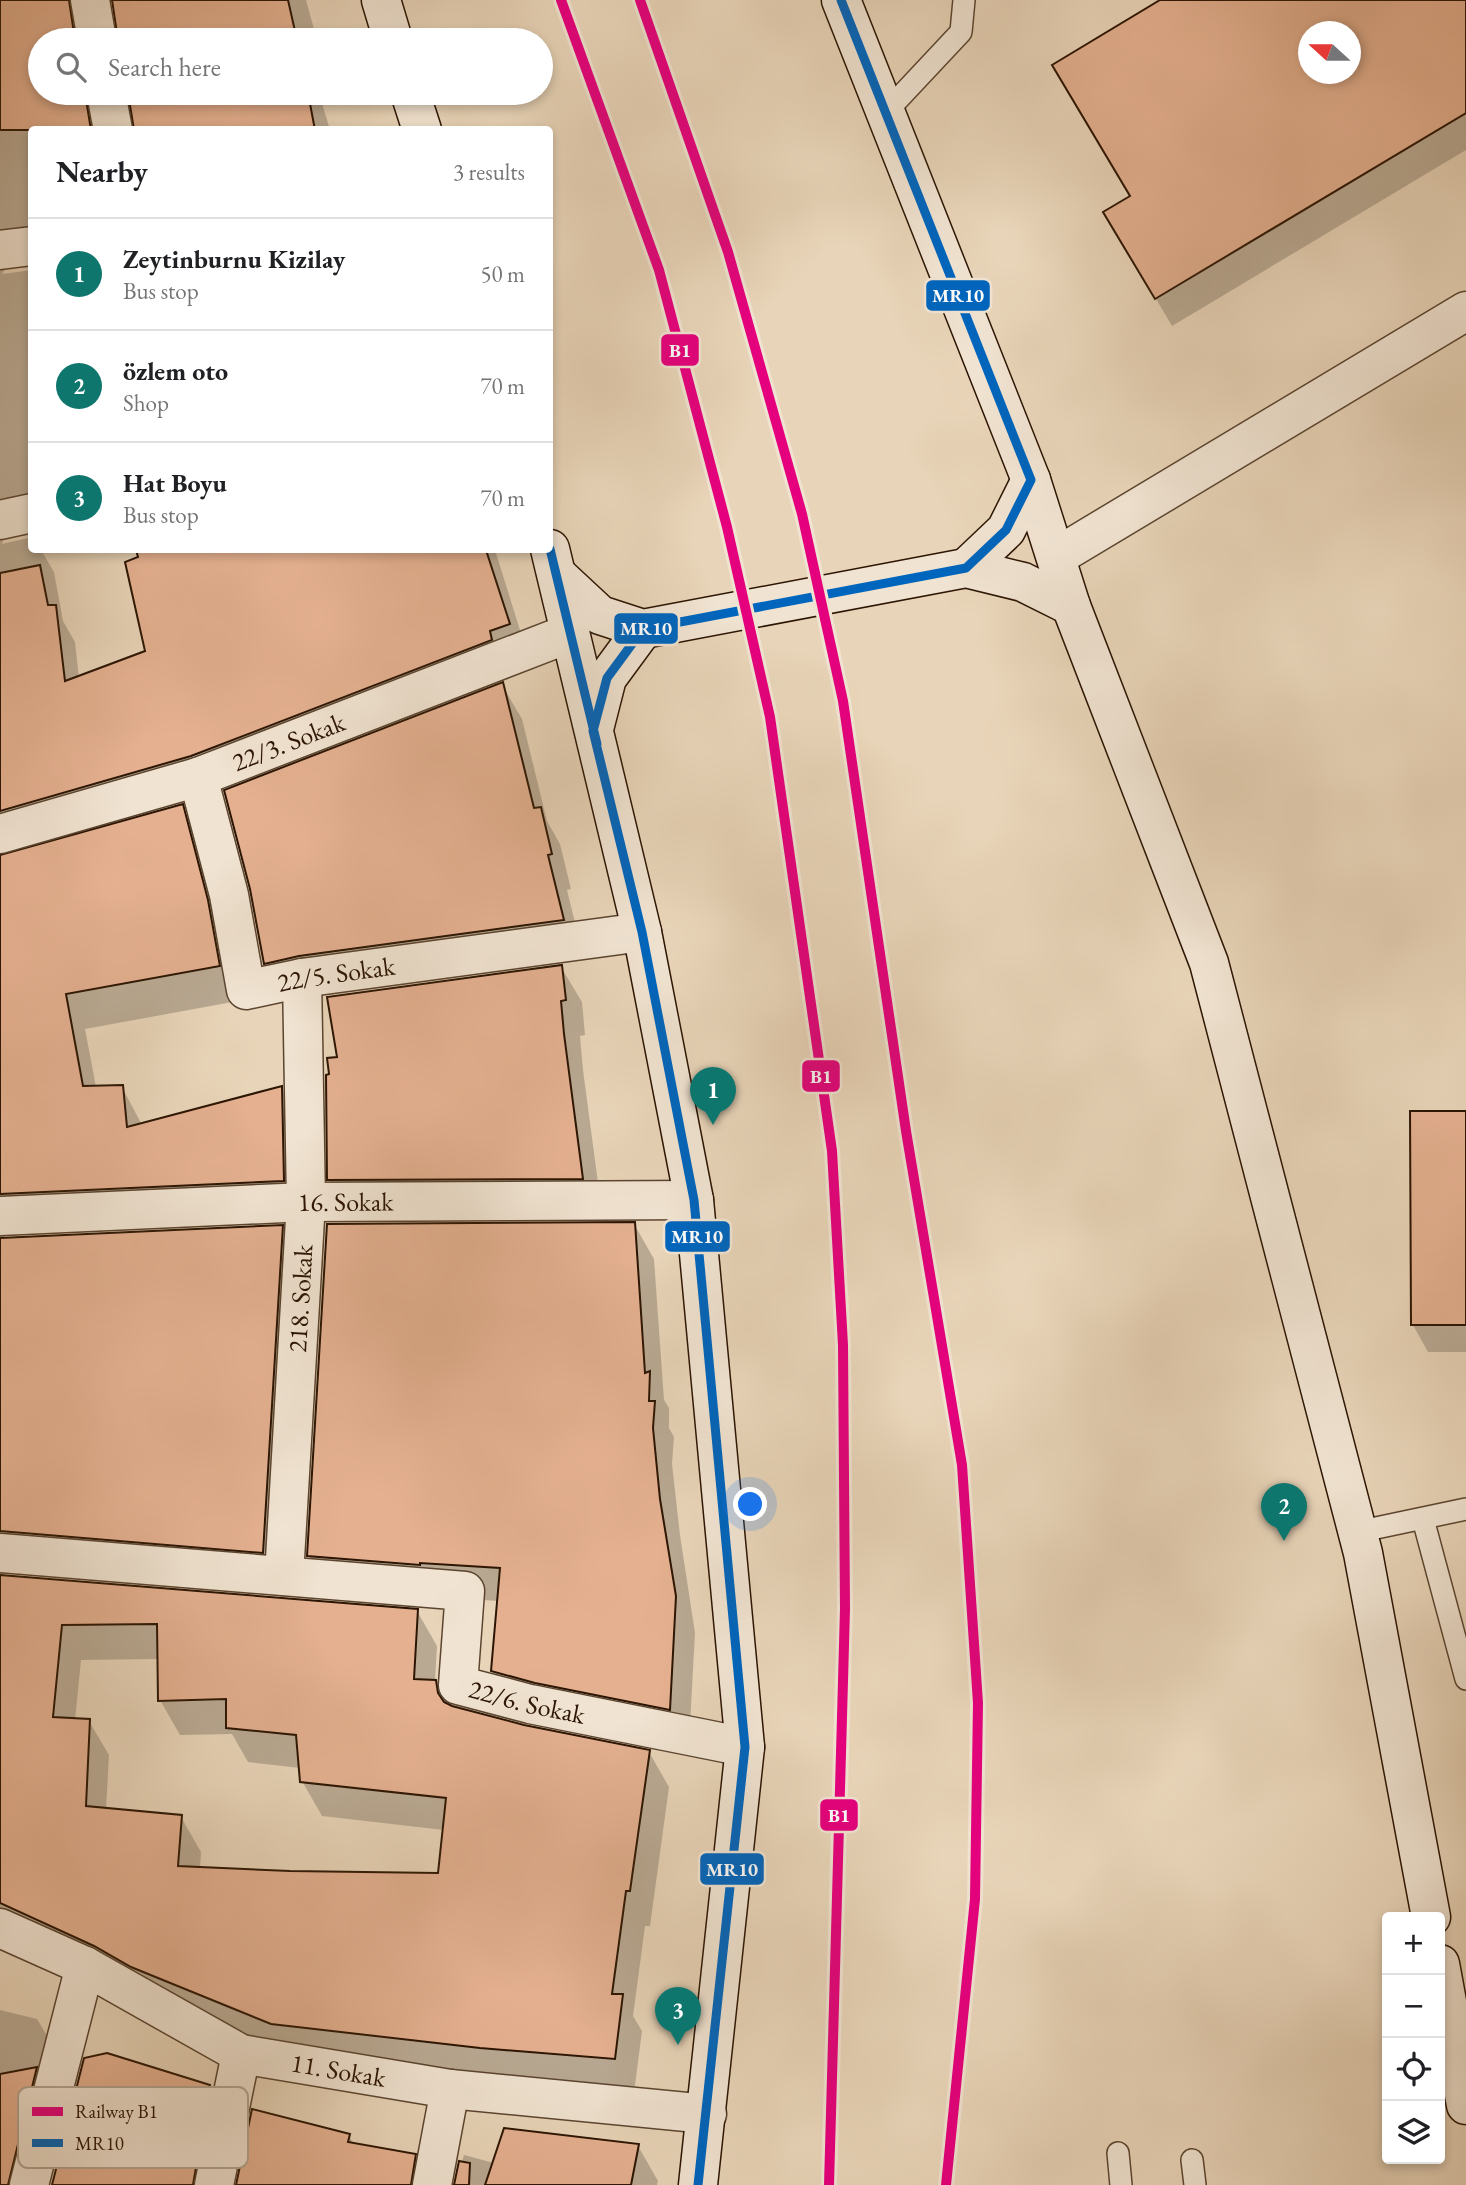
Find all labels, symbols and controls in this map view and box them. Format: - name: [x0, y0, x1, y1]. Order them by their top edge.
- north arrow: [1298, 21, 1361, 84]
- search box: [28, 28, 553, 105]
- icon: search: [52, 48, 90, 86]
- text: Search here: [108, 50, 221, 84]
- text: Nearby: [56, 152, 148, 191]
- text: 3 results: [453, 157, 525, 187]
- text: Zeytinburnu Kizilay: [123, 242, 345, 276]
- text: 1: [73, 259, 85, 289]
- text: 50 m: [480, 259, 525, 289]
- text: Bus stop: [123, 276, 199, 306]
- line badge: MR10: [925, 279, 991, 312]
- text: MR10: [932, 283, 984, 308]
- line badge: B1: [660, 333, 700, 367]
- text: B1: [669, 338, 691, 363]
- text: özlem oto: [123, 354, 228, 388]
- text: 2: [73, 371, 85, 401]
- text: 70 m: [480, 371, 525, 401]
- text: Shop: [123, 388, 169, 418]
- text: Hat Boyu: [123, 466, 227, 500]
- text: 3: [73, 483, 85, 513]
- text: 70 m: [480, 483, 525, 513]
- text: Bus stop: [123, 500, 199, 530]
- line badge: MR10: [613, 612, 679, 645]
- text: MR10: [620, 616, 672, 641]
- street label: 22/3. Sokak: [227, 704, 350, 779]
- street label: 22/5. Sokak: [274, 949, 398, 1000]
- line badge: B1: [801, 1059, 841, 1093]
- text: B1: [810, 1064, 832, 1089]
- pin: 1: [690, 1067, 736, 1125]
- street label: 16. Sokak: [297, 1185, 394, 1219]
- line badge: MR10: [664, 1220, 731, 1253]
- text: MR10: [671, 1224, 723, 1249]
- street label: 218. Sokak: [280, 1243, 321, 1353]
- pin: 2: [1261, 1483, 1307, 1541]
- your location: [733, 1487, 767, 1521]
- street label: 22/6. Sokak: [465, 1672, 589, 1732]
- line badge: B1: [819, 1798, 859, 1832]
- text: B1: [828, 1803, 850, 1828]
- line badge: MR10: [699, 1852, 765, 1886]
- text: MR10: [706, 1857, 758, 1882]
- map controls: [1382, 1912, 1445, 2164]
- button: +: [1382, 1912, 1445, 1975]
- button: −: [1382, 1975, 1445, 2038]
- pin: 3: [655, 1987, 701, 2045]
- button: locate: [1382, 2038, 1445, 2101]
- street label: 11. Sokak: [289, 2046, 389, 2095]
- legend: [18, 2087, 248, 2168]
- text: Railway B1: [75, 2099, 158, 2124]
- button: layers: [1382, 2101, 1445, 2164]
- text: MR10: [75, 2131, 124, 2156]

